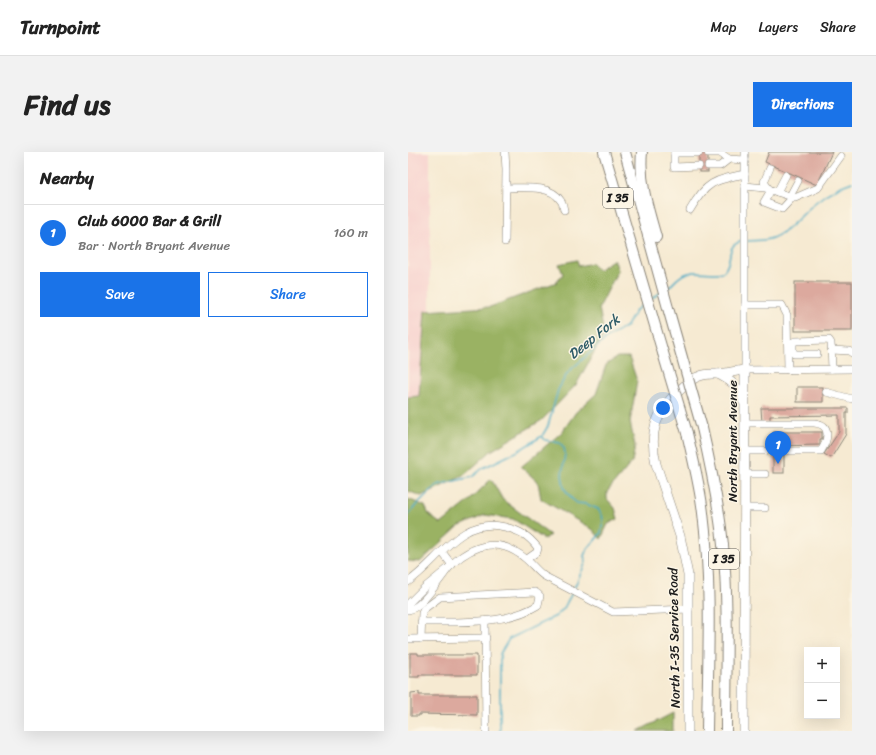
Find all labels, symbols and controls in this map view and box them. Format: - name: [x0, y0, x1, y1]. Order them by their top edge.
- text: Turnpoint: [20, 11, 101, 44]
- text: Map: [711, 15, 736, 40]
- text: Layers: [758, 15, 798, 40]
- text: Share: [820, 15, 856, 40]
- text: Find us: [24, 80, 111, 129]
- button: Directions: [753, 82, 852, 127]
- text: Nearby: [40, 163, 94, 193]
- road number: I 35: [603, 188, 633, 208]
- text: Club 6000 Bar & Grill: [78, 208, 221, 234]
- text: 1: [50, 221, 56, 244]
- text: 160 m: [333, 221, 368, 244]
- text: Bar · North Bryant Avenue: [78, 234, 230, 257]
- button: Save: [40, 272, 200, 317]
- button: Share: [208, 272, 368, 317]
- water label: Deep Fork: [562, 307, 627, 366]
- street label: North Bryant Avenue: [721, 380, 744, 502]
- your location: [653, 398, 673, 418]
- pin: 1: [765, 431, 791, 464]
- road number: I 35: [709, 549, 739, 569]
- street label: North I-35 Service Road: [661, 567, 687, 708]
- map controls: [804, 647, 840, 719]
- button: +: [804, 647, 840, 683]
- button: −: [804, 683, 840, 719]

